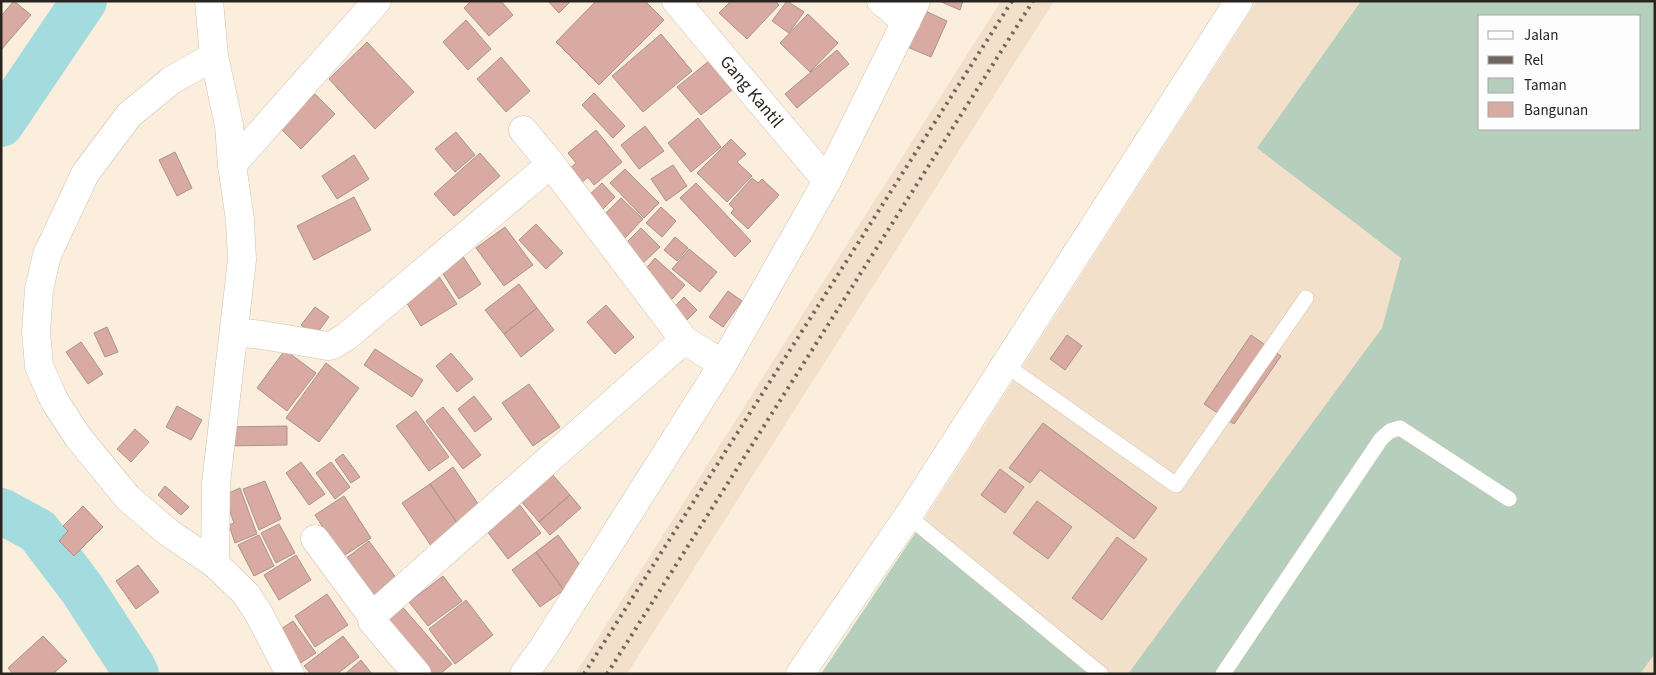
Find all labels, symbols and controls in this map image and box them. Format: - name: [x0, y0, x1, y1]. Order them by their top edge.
- legend: [1478, 15, 1641, 130]
- text: Jalan: [1524, 25, 1558, 46]
- street label: Gang Kantil: [714, 50, 789, 133]
- text: Rel: [1524, 50, 1544, 71]
- text: Taman: [1524, 75, 1567, 96]
- text: Bangunan: [1524, 100, 1588, 121]

